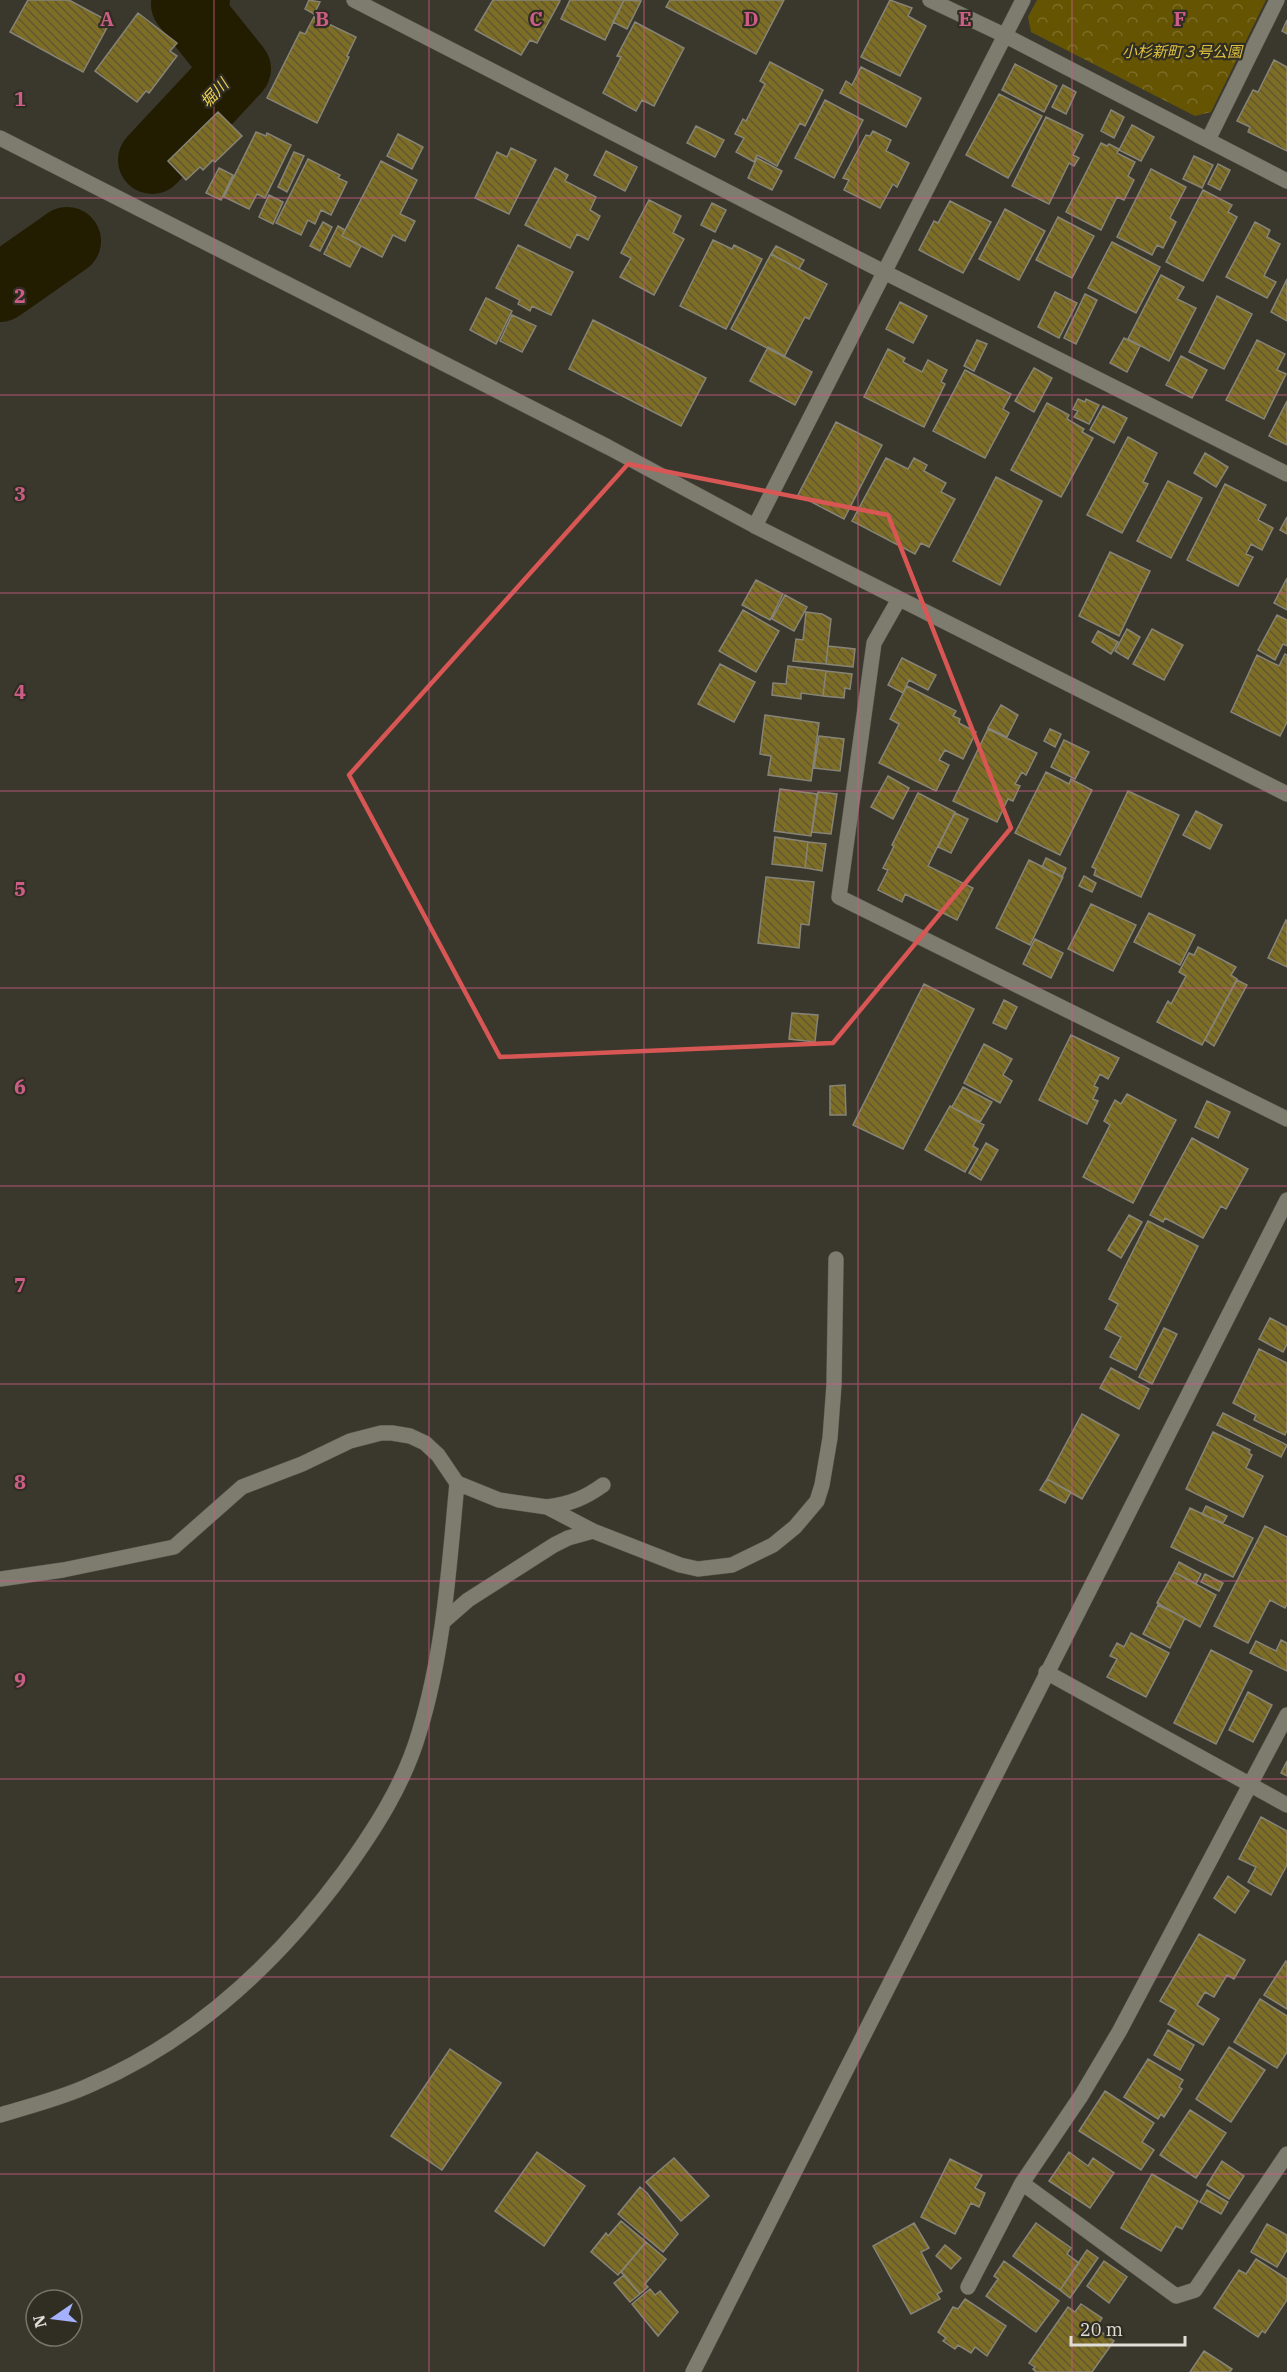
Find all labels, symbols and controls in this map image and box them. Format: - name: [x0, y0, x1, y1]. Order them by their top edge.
- text: A: [100, 5, 114, 32]
- text: B: [315, 5, 329, 32]
- text: C: [529, 5, 543, 32]
- text: D: [743, 5, 759, 32]
- text: E: [958, 5, 972, 32]
- text: F: [1174, 5, 1186, 32]
- park label: 小杉新町３号公園: [1122, 42, 1244, 61]
- water label: 堀川: [196, 73, 234, 112]
- text: 1: [14, 85, 26, 112]
- text: 2: [14, 282, 26, 309]
- text: 3: [14, 480, 26, 507]
- text: 4: [14, 678, 26, 705]
- text: 5: [14, 875, 26, 902]
- text: 6: [14, 1073, 26, 1100]
- text: 7: [14, 1271, 26, 1298]
- text: 8: [14, 1468, 26, 1495]
- text: 9: [14, 1666, 26, 1693]
- north arrow: [24, 2288, 84, 2348]
- scale bar: [1071, 2309, 1185, 2347]
- text: N: [28, 2313, 51, 2330]
- text: 20 m: [1080, 2318, 1123, 2341]

